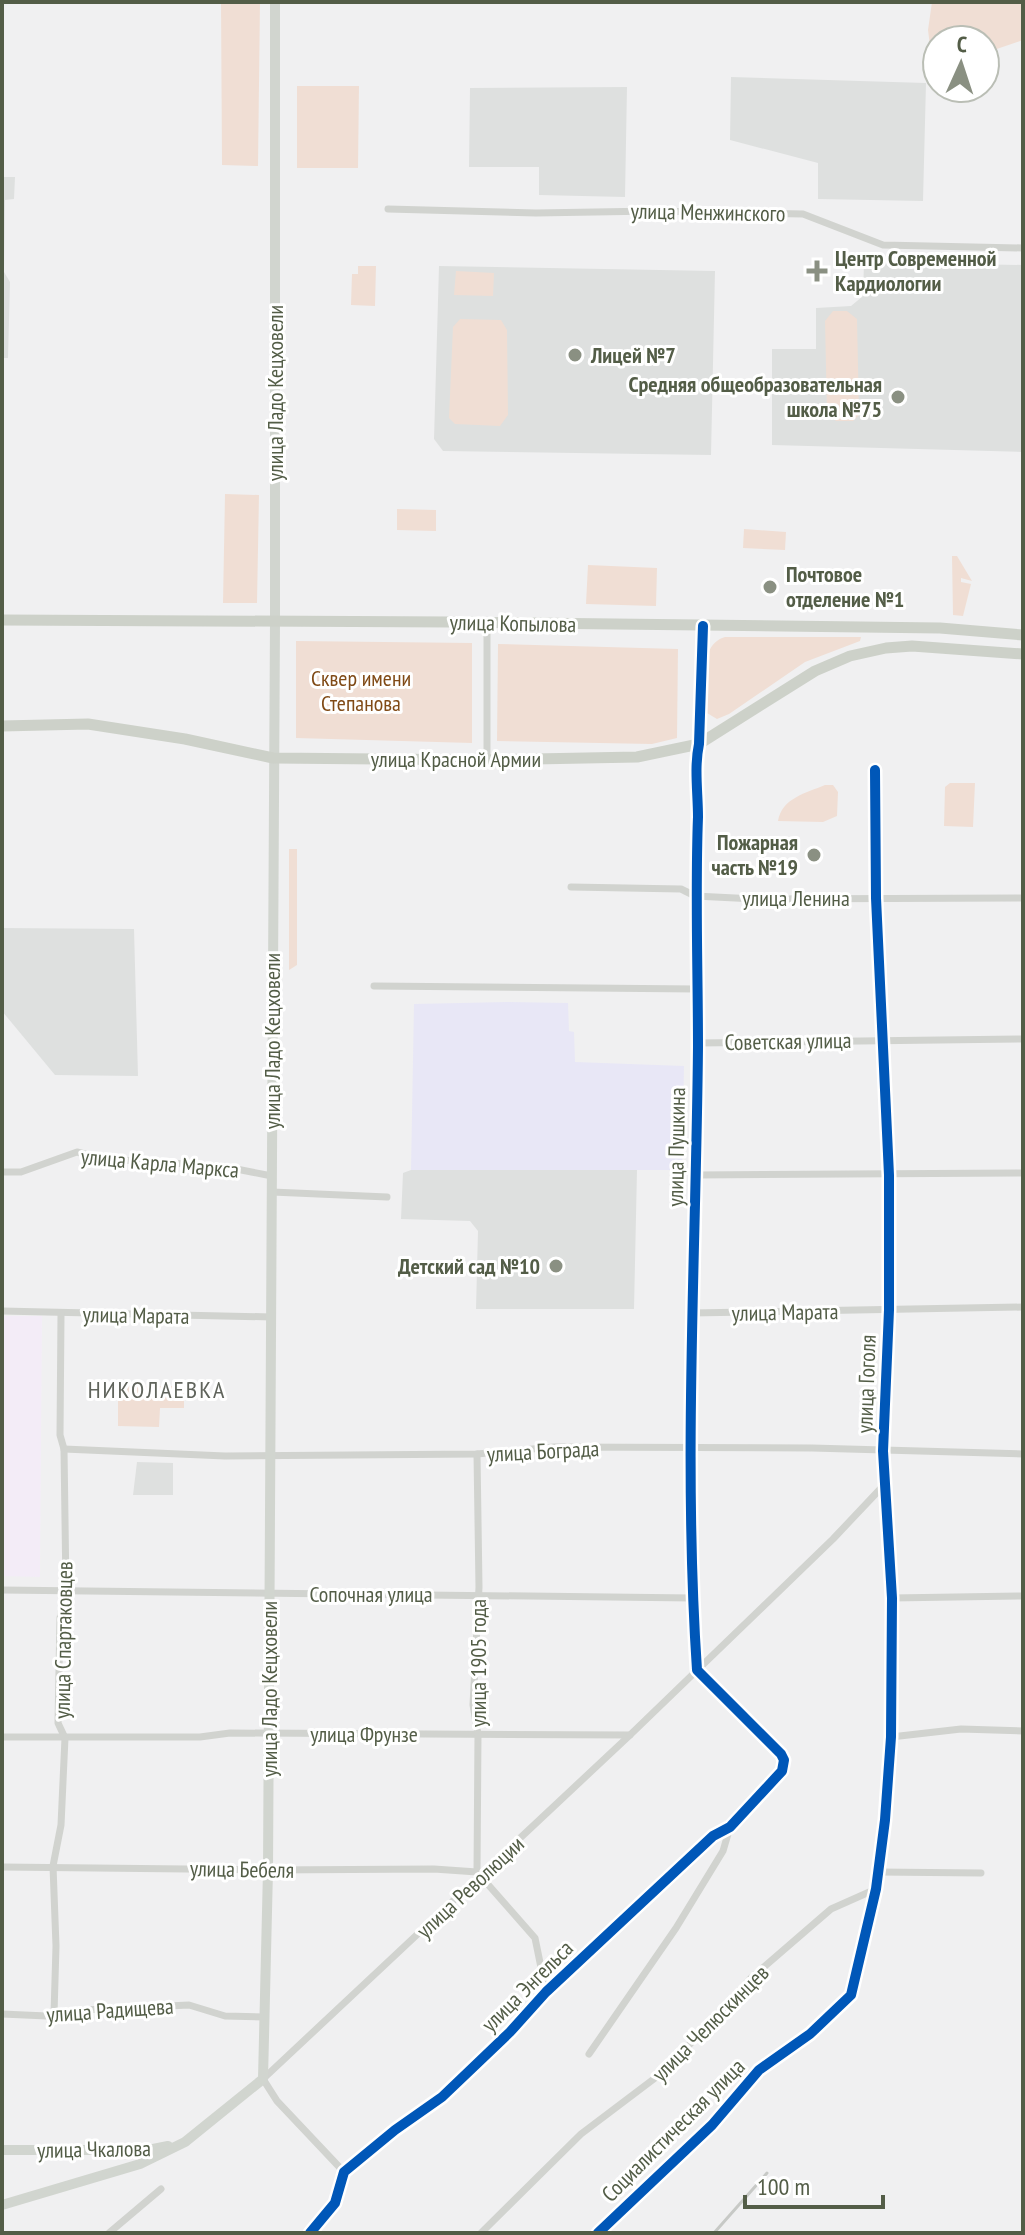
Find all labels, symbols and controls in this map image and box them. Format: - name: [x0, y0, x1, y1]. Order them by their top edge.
- north arrow: [921, 24, 1001, 104]
- text: С: [956, 30, 968, 58]
- street label: улица Менжинского: [630, 197, 786, 227]
- place label: Центр Современной Кардиологии: [835, 244, 996, 297]
- marker: Центр Современной Кардиологии: [806, 260, 828, 282]
- street label: улица Ладо Кецховели: [261, 305, 289, 481]
- place label: Лицей №7: [590, 341, 676, 369]
- marker: Лицей №7: [566, 346, 584, 364]
- place label: Средняя общеобразовательная школа №75: [628, 370, 882, 423]
- marker: Средняя общеобразовательная школа №75: [889, 388, 907, 406]
- place label: Почтовое отделение №1: [786, 560, 904, 613]
- marker: Почтовое отделение №1: [761, 578, 779, 596]
- street label: улица Копылова: [450, 608, 576, 638]
- park label: Сквер имени Степанова: [311, 664, 411, 717]
- street label: улица Красной Армии: [371, 745, 541, 773]
- place label: Пожарная часть №19: [711, 828, 798, 881]
- marker: Пожарная часть №19: [805, 846, 823, 864]
- street label: улица Ленина: [742, 884, 850, 912]
- street label: улица Ладо Кецховели: [258, 953, 286, 1129]
- street label: Советская улица: [724, 1026, 852, 1056]
- street label: улица Пушкина: [661, 1087, 691, 1207]
- street label: улица Карла Маркса: [80, 1142, 240, 1184]
- place label: Детский сад №10: [398, 1252, 540, 1280]
- marker: Детский сад №10: [547, 1257, 565, 1275]
- street label: улица Марата: [731, 1297, 839, 1327]
- street label: улица Марата: [82, 1300, 190, 1330]
- street label: улица Гоголя: [850, 1334, 882, 1434]
- district label: НИКОЛАЕВКА: [88, 1374, 226, 1405]
- street label: улица Бограда: [486, 1434, 600, 1468]
- street label: улица Спартаковцев: [48, 1561, 78, 1719]
- street label: Сопочная улица: [309, 1580, 433, 1608]
- street label: улица 1905 года: [464, 1599, 492, 1727]
- street label: улица Ладо Кецховели: [255, 1601, 283, 1777]
- street label: улица Фрунзе: [310, 1720, 418, 1748]
- street label: улица Революции: [410, 1830, 530, 1944]
- street label: улица Бебеля: [190, 1854, 294, 1884]
- street label: улица Энгельса: [475, 1934, 579, 2038]
- street label: улица Челюскинцев: [646, 1958, 775, 2087]
- street label: улица Радищева: [45, 1992, 175, 2028]
- street label: Социалистическая улица: [596, 2053, 750, 2207]
- street label: улица Чкалова: [37, 2134, 151, 2164]
- scale bar: [745, 2159, 883, 2209]
- text: 100 m: [757, 2171, 810, 2202]

